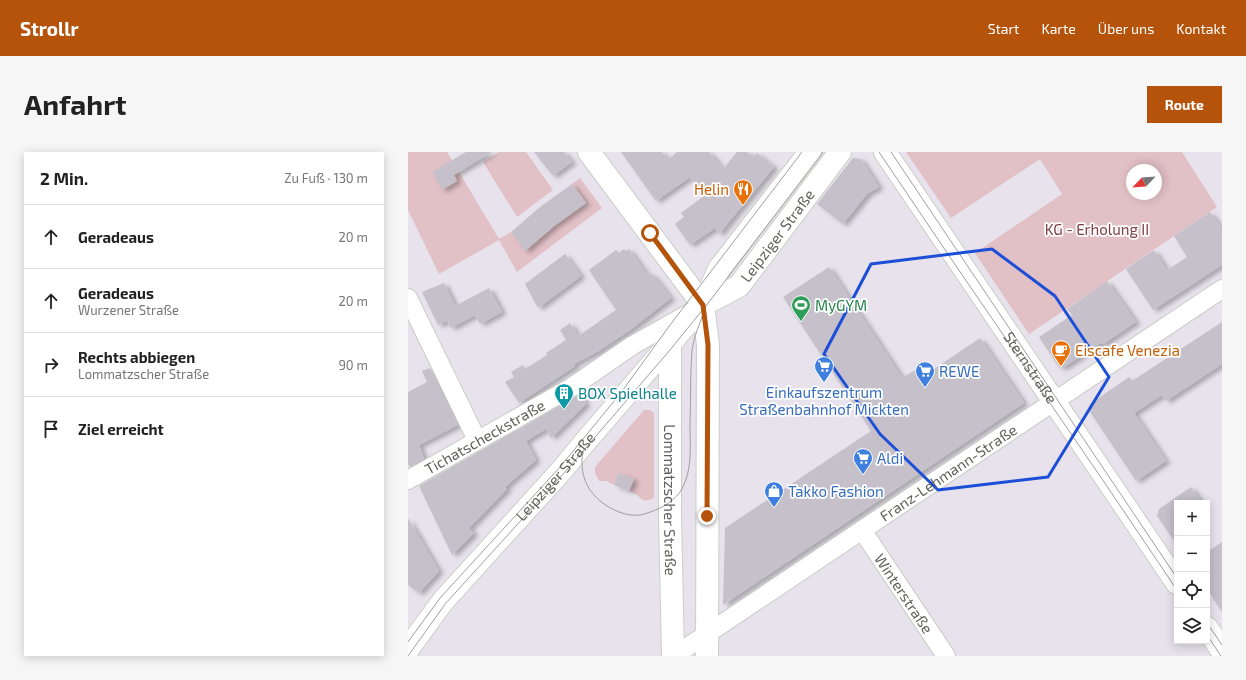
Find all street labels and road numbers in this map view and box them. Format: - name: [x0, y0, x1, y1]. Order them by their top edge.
- street label: Leipziger Straße: [736, 186, 818, 285]
- street label: Sternstraße: [1000, 328, 1061, 407]
- street label: Tichatscheckstraße: [421, 395, 548, 478]
- street label: Franz-Lehmann-Straße: [876, 420, 1020, 525]
- street label: Lommatzscher Straße: [661, 424, 680, 576]
- street label: Leipziger Straße: [512, 428, 598, 524]
- street label: Winterstraße: [871, 550, 937, 637]

